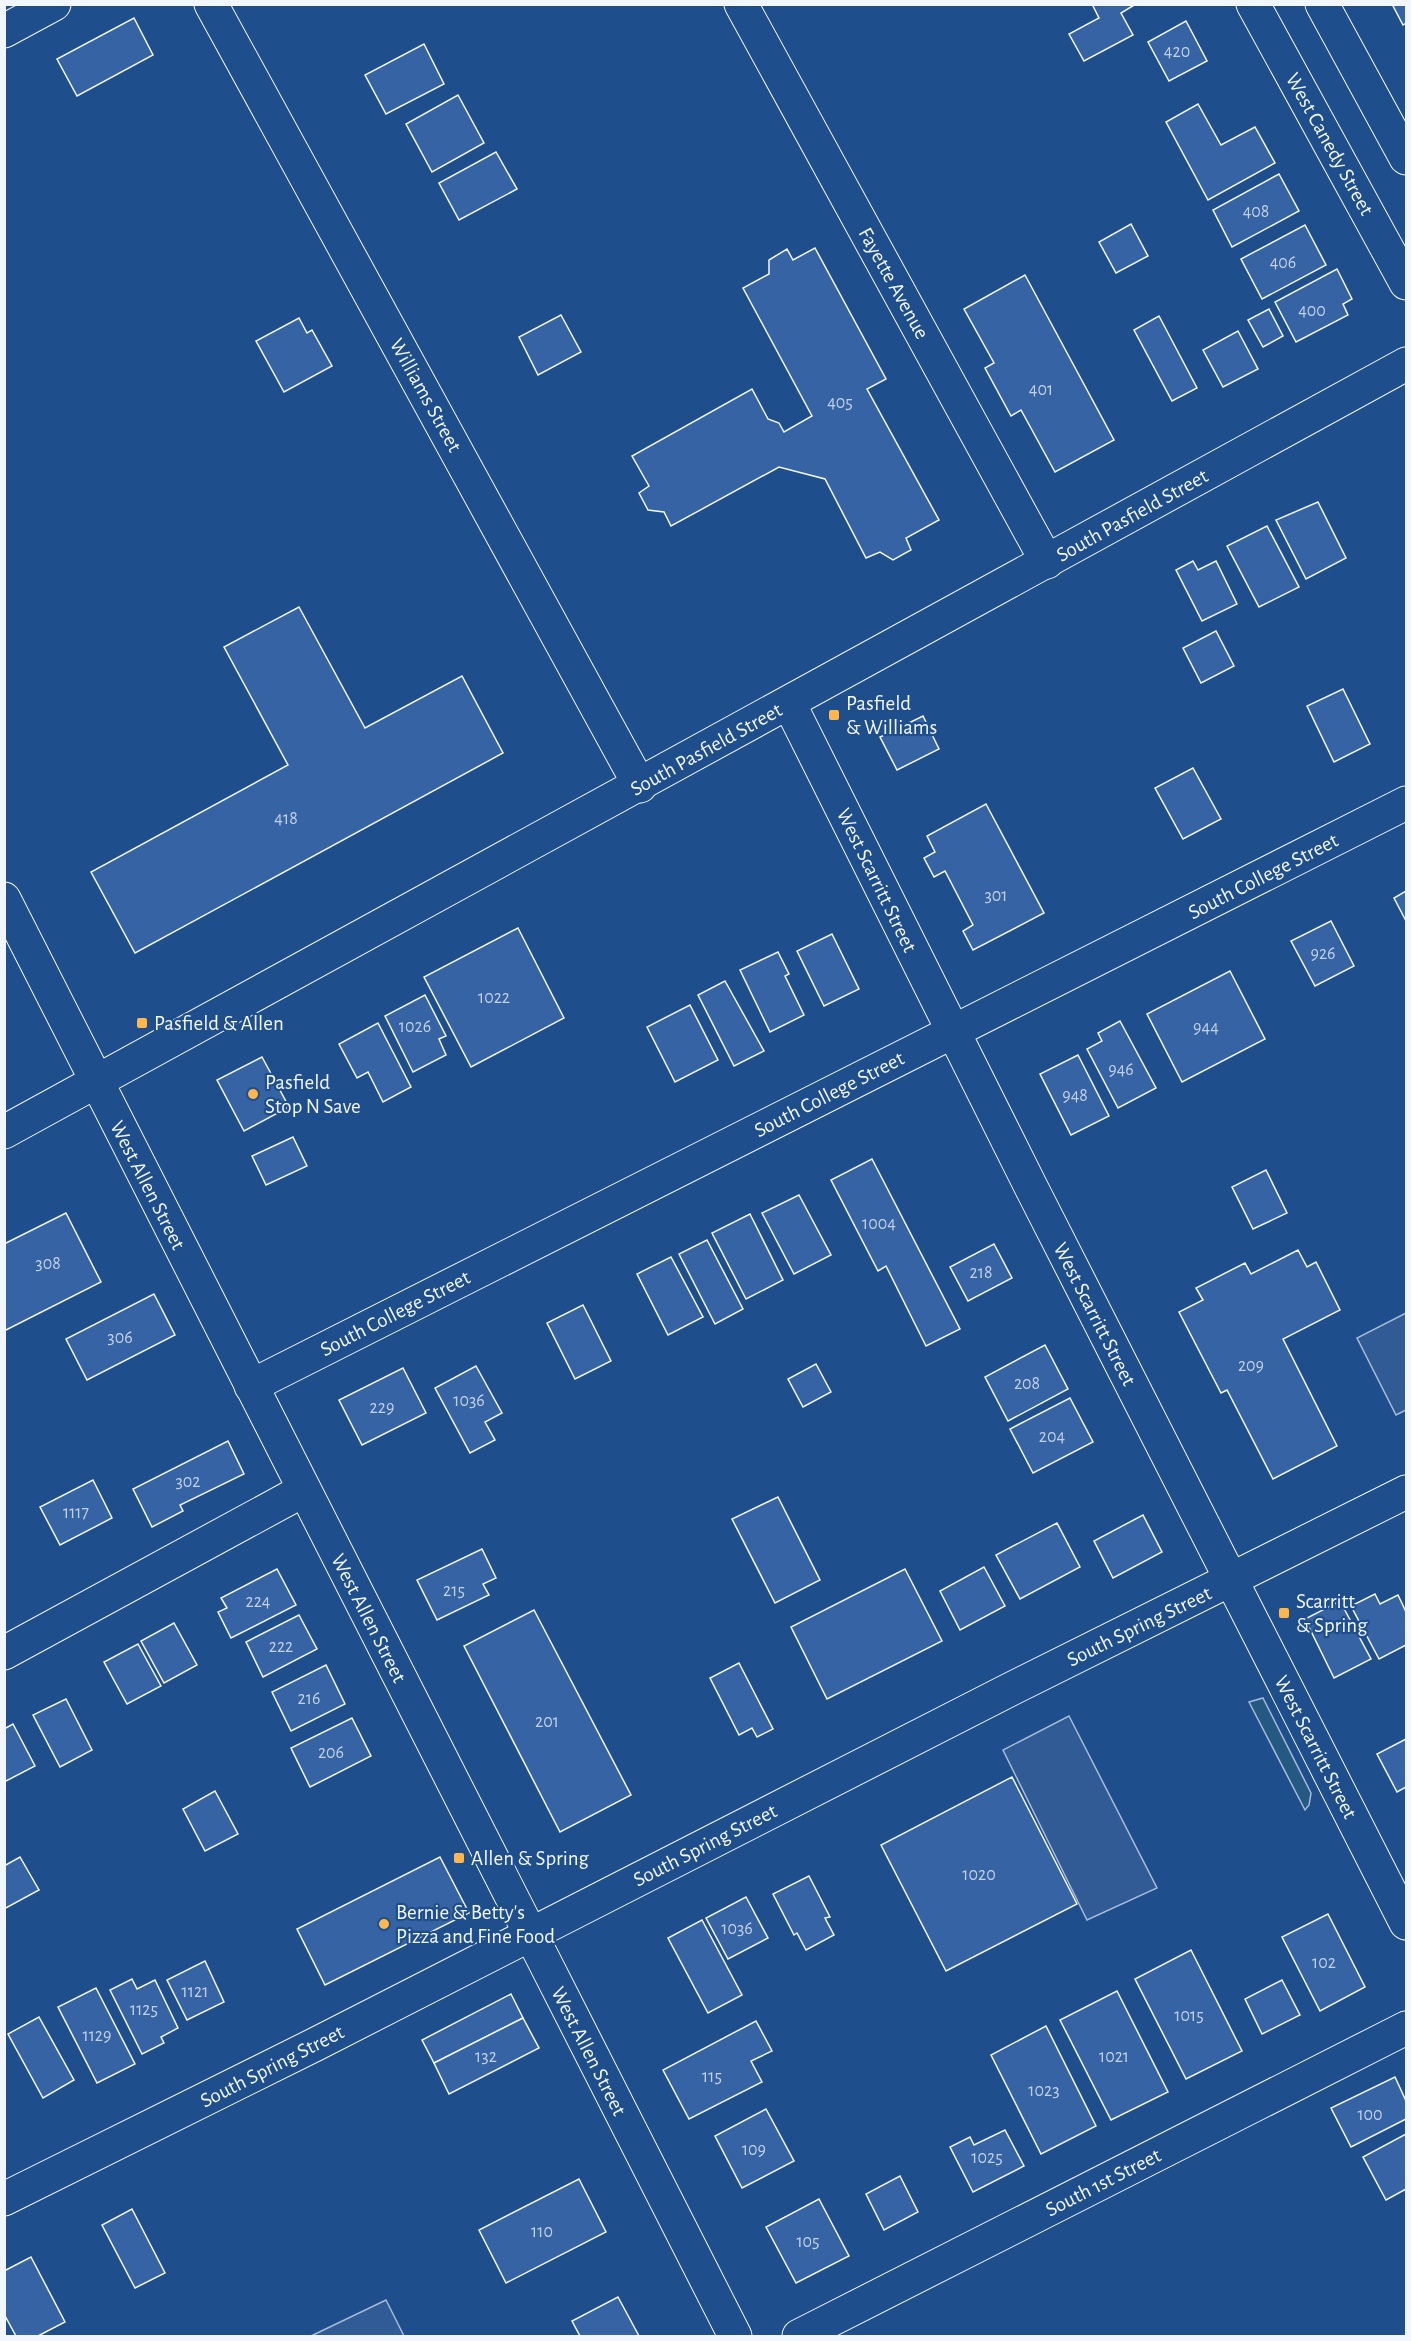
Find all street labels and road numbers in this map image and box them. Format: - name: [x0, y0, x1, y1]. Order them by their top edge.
- street label: West Canedy Street: [1282, 70, 1377, 219]
- street label: Fayette Avenue: [854, 224, 933, 342]
- street label: Williams Street: [386, 335, 465, 456]
- street label: South Pasfield Street: [1053, 465, 1212, 566]
- street label: South Pasfield Street: [627, 699, 786, 800]
- street label: West Scarritt Street: [833, 805, 921, 956]
- street label: South College Street: [1185, 829, 1342, 923]
- street label: South College Street: [751, 1047, 908, 1141]
- street label: West Allen Street: [106, 1117, 189, 1253]
- street label: West Scarritt Street: [1050, 1239, 1140, 1389]
- street label: South College Street: [317, 1266, 474, 1360]
- street label: West Allen Street: [327, 1550, 410, 1686]
- street label: South Spring Street: [1064, 1582, 1215, 1670]
- street label: West Scarritt Street: [1271, 1672, 1361, 1822]
- street label: South Spring Street: [630, 1800, 781, 1891]
- street label: West Allen Street: [547, 1983, 630, 2119]
- street label: South Spring Street: [197, 2021, 348, 2112]
- street label: South 1st Street: [1042, 2144, 1164, 2220]

